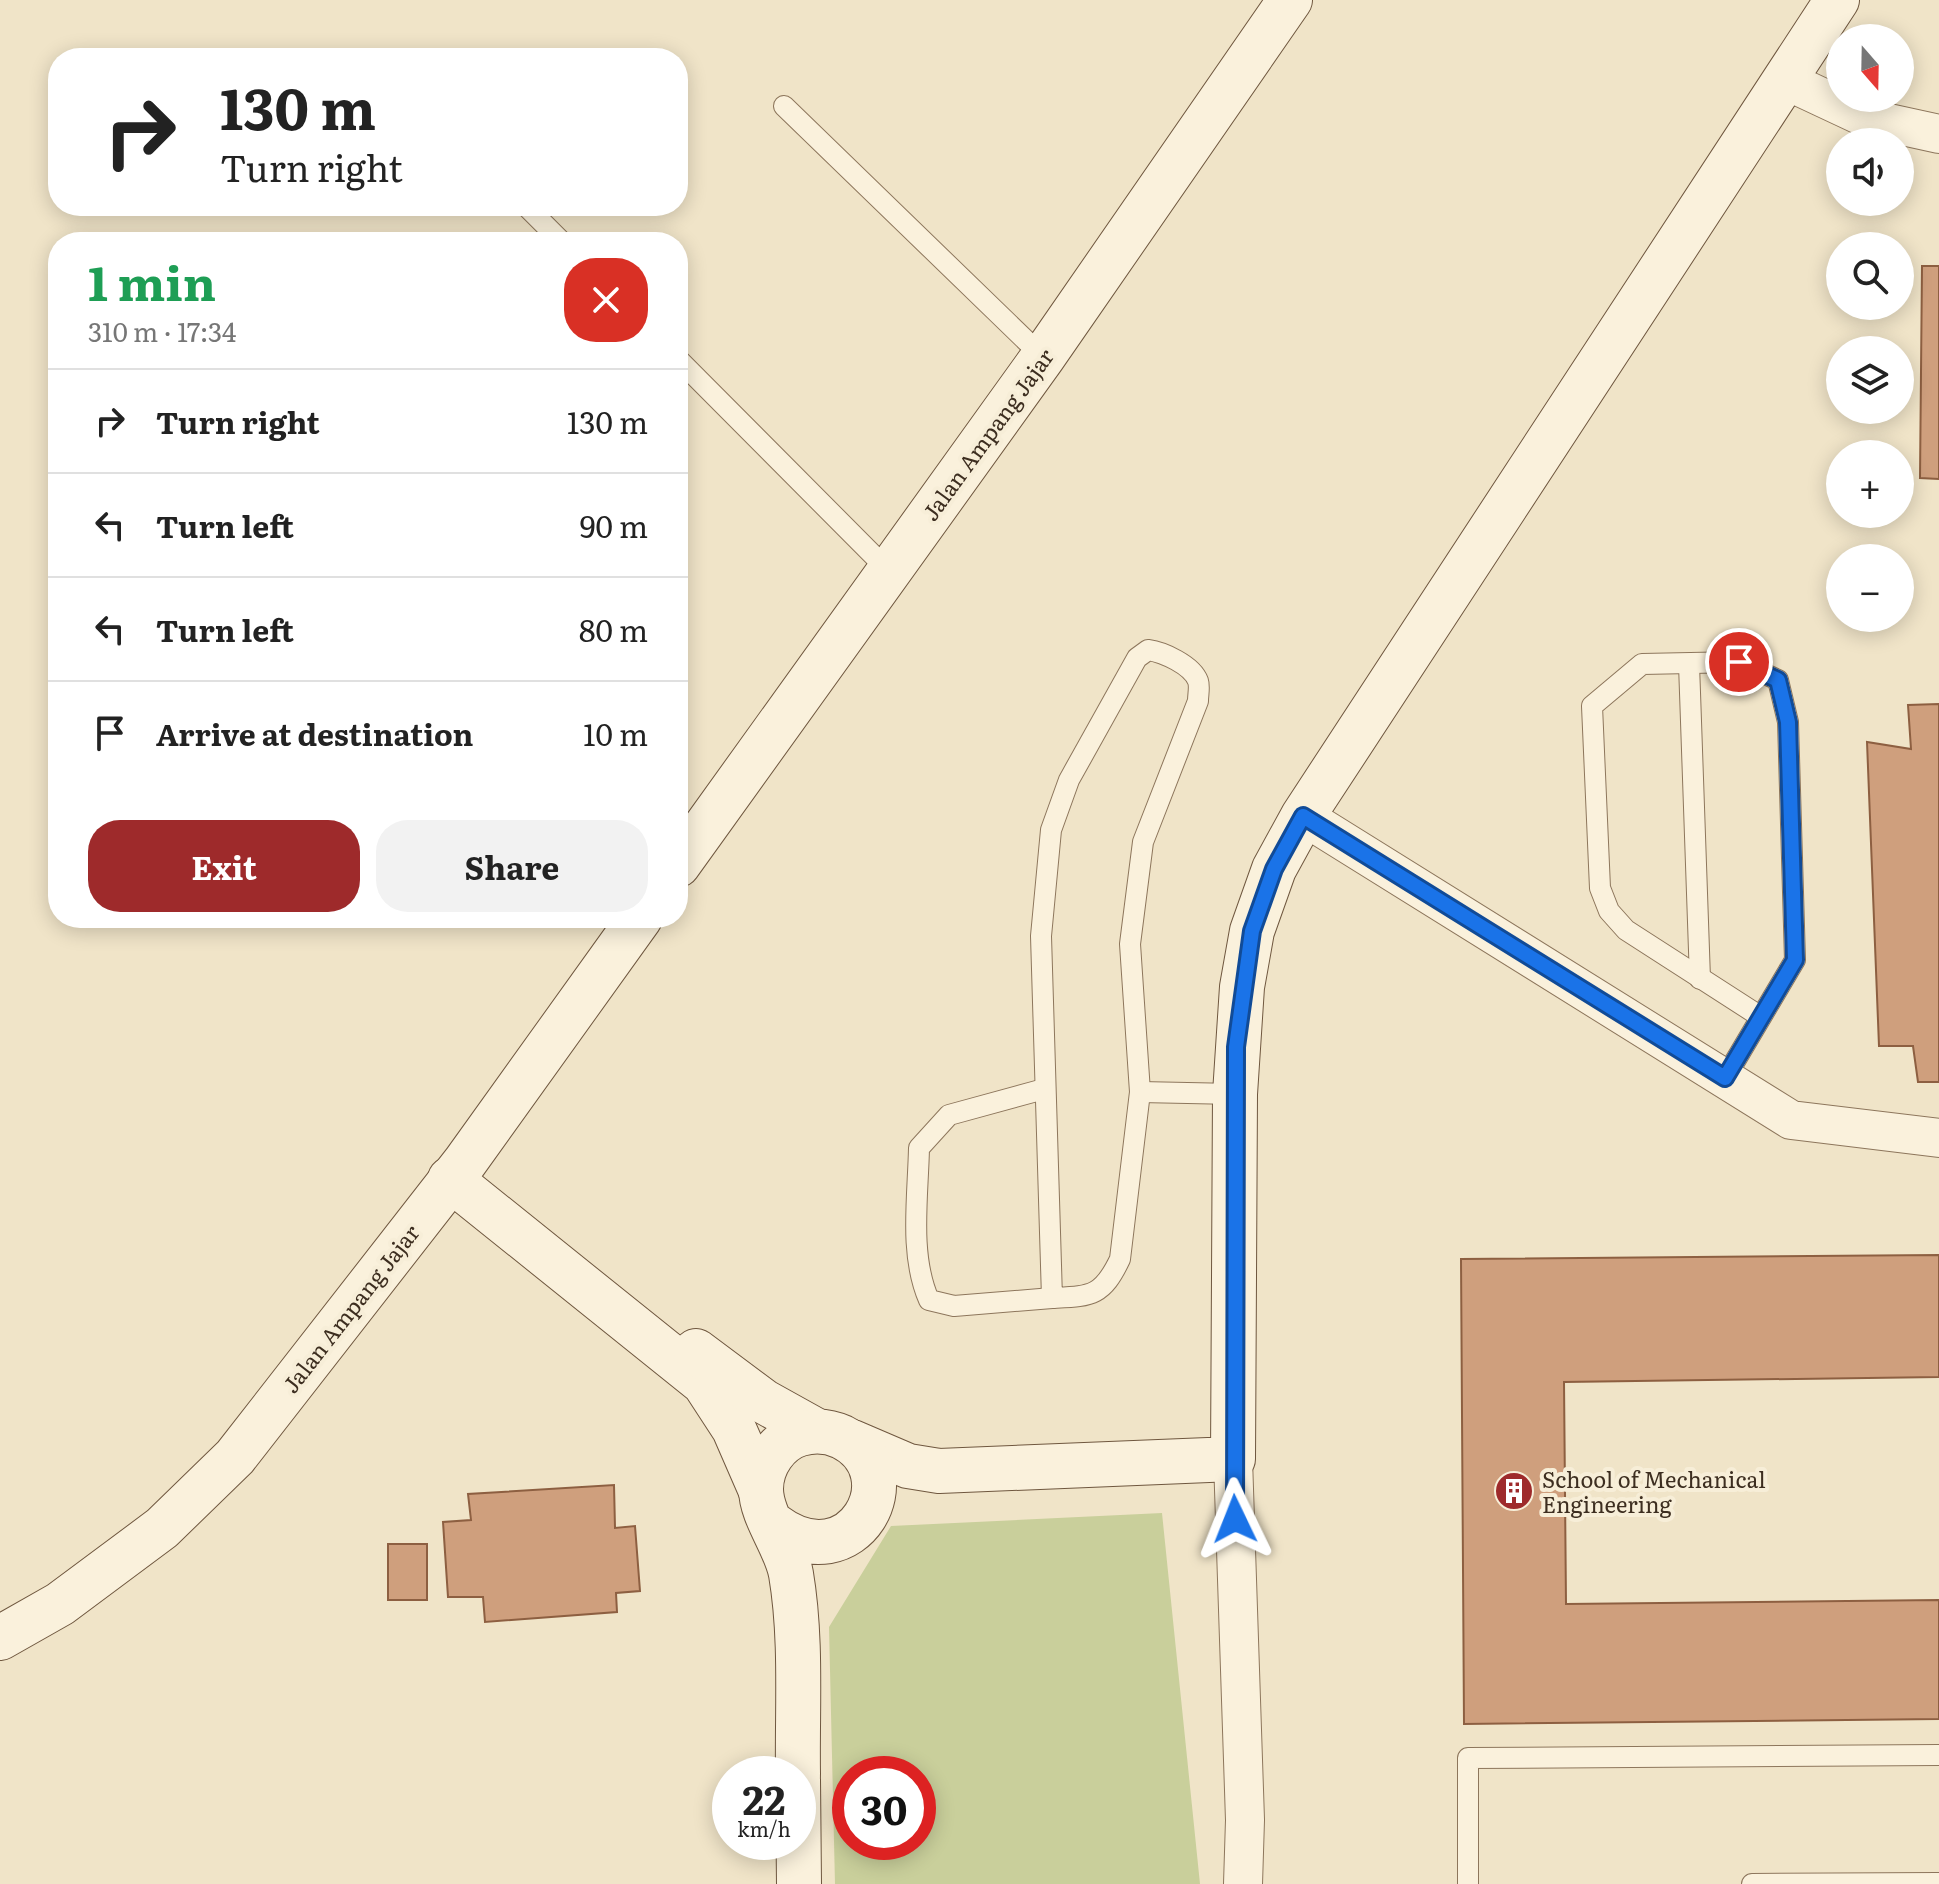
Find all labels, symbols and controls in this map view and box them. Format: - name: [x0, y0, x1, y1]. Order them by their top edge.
- north arrow: [1826, 24, 1914, 112]
- map controls: [1826, 24, 1914, 632]
- text: 130 m: [220, 64, 376, 147]
- icon: right: [88, 80, 192, 184]
- button: sound: [1826, 128, 1914, 216]
- text: Turn right: [220, 140, 403, 193]
- button: search: [1826, 232, 1914, 320]
- text: 1 min: [88, 245, 216, 316]
- button: close: [564, 258, 648, 342]
- text: 310 m · 17:34: [88, 311, 236, 350]
- button: layers: [1826, 336, 1914, 424]
- street label: Jalan Ampang Jajar: [913, 341, 1061, 527]
- icon: right: [88, 399, 132, 443]
- text: Turn right: [156, 399, 320, 443]
- text: 130 m: [567, 399, 648, 443]
- button: +: [1826, 440, 1914, 528]
- icon: left: [88, 503, 132, 547]
- text: Turn left: [156, 503, 294, 547]
- text: 90 m: [580, 503, 648, 547]
- button: −: [1826, 544, 1914, 632]
- icon: left: [88, 607, 132, 651]
- text: Turn left: [156, 607, 294, 651]
- text: 80 m: [579, 607, 648, 651]
- pin: [1705, 628, 1773, 696]
- icon: arrive: [1717, 640, 1761, 684]
- icon: arrive: [88, 711, 132, 755]
- text: Arrive at destination: [156, 711, 473, 755]
- text: 10 m: [583, 711, 648, 755]
- button: Exit: [88, 820, 360, 912]
- button: Share: [376, 820, 648, 912]
- street label: Jalan Ampang Jajar: [274, 1216, 427, 1399]
- place label: School of Mechanical Engineering: [1542, 1462, 1766, 1520]
- building icon: School of Mechanical Engineering: [1493, 1470, 1535, 1512]
- position arrow: [1193, 1477, 1277, 1561]
- speed limit sign: 30: [832, 1756, 936, 1860]
- text: 22: [743, 1768, 785, 1827]
- text: km/h: [737, 1813, 791, 1843]

